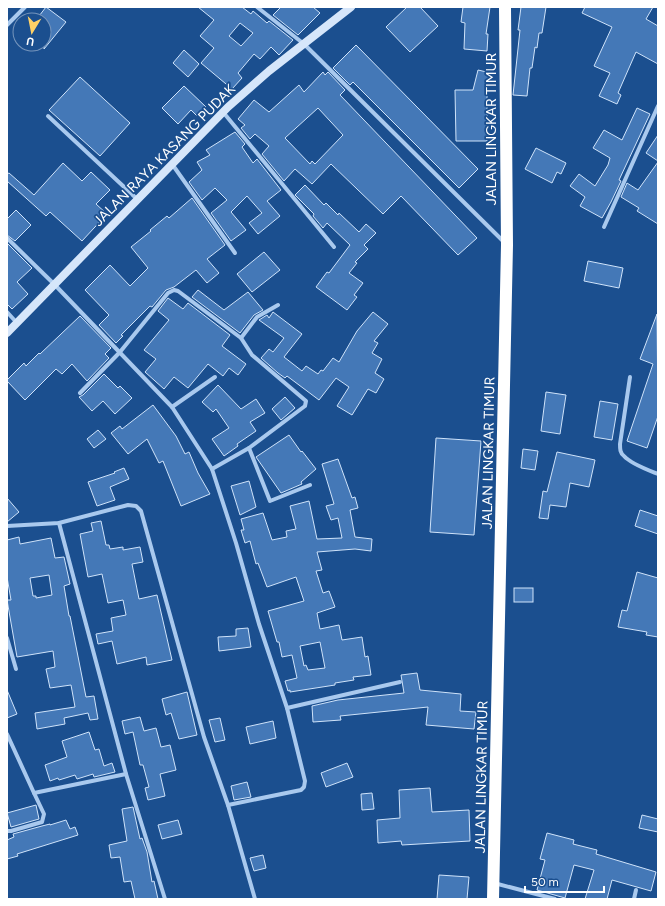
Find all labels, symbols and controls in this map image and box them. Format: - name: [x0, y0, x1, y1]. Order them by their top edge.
- north arrow: [12, 12, 52, 52]
- text: U: [25, 34, 35, 48]
- street label: JALAN LINGKAR TIMUR: [483, 52, 500, 205]
- street label: JALAN RAYA KASANG PUDAK: [90, 80, 239, 230]
- street label: JALAN LINGKAR TIMUR: [479, 376, 498, 529]
- street label: JALAN LINGKAR TIMUR: [472, 700, 491, 853]
- scale bar: [525, 868, 604, 894]
- text: 50 m: [531, 875, 559, 889]

